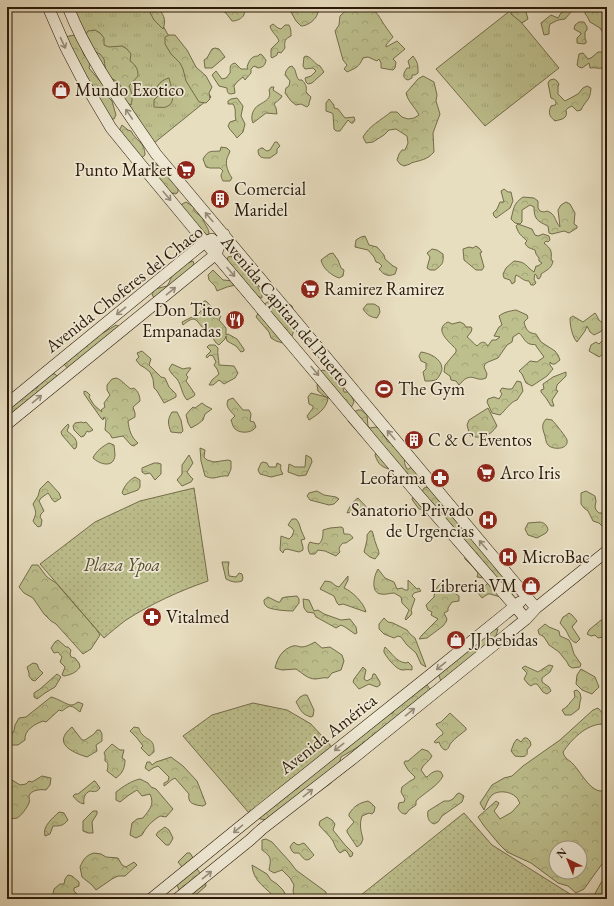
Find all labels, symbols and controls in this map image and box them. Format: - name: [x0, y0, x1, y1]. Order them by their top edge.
- one-way arrow: [60, 36, 67, 48]
- place label: Mundo Exotico: [75, 78, 184, 101]
- shop icon: Mundo Exotico: [50, 79, 72, 101]
- one-way arrow: [125, 108, 133, 120]
- place label: Punto Market: [75, 158, 172, 181]
- supermarket icon: Punto Market: [175, 159, 197, 181]
- place label: Comercial Maridel: [234, 177, 306, 221]
- building icon: Comercial Maridel: [209, 188, 231, 210]
- one-way arrow: [163, 191, 172, 202]
- one-way arrow: [205, 211, 214, 222]
- street label: Avenida Choferes del Chaco: [39, 220, 207, 358]
- street label: Avenida Capitan del Puerto: [216, 230, 356, 391]
- one-way arrow: [226, 266, 235, 277]
- place label: Ramirez Ramirez: [324, 277, 444, 300]
- supermarket icon: Ramirez Ramirez: [299, 278, 321, 300]
- one-way arrow: [165, 286, 176, 295]
- place label: Don Tito Empanadas: [142, 298, 221, 342]
- one-way arrow: [116, 307, 126, 316]
- restaurant icon: Don Tito Empanadas: [224, 309, 246, 331]
- one-way arrow: [310, 366, 319, 376]
- place label: The Gym: [398, 377, 465, 400]
- sports icon: The Gym: [373, 378, 395, 400]
- one-way arrow: [32, 395, 43, 404]
- place label: C & C Eventos: [428, 428, 532, 451]
- building icon: C & C Eventos: [403, 429, 425, 451]
- one-way arrow: [386, 430, 395, 441]
- place label: Arco Iris: [499, 461, 560, 484]
- supermarket icon: Arco Iris: [475, 462, 497, 484]
- place label: Leofarma: [360, 466, 427, 489]
- pharmacy icon: Leofarma: [429, 467, 451, 489]
- place label: Sanatorio Privado de Urgencias: [351, 498, 474, 542]
- hospital icon: Sanatorio Privado de Urgencias: [477, 509, 499, 531]
- one-way arrow: [479, 540, 488, 551]
- place label: MicroBac: [522, 545, 590, 568]
- hospital icon: MicroBac: [497, 546, 519, 568]
- park label: Plaza Ypoa: [84, 553, 160, 577]
- place label: Libreria VM: [430, 574, 517, 597]
- shop icon: Libreria VM: [520, 575, 542, 597]
- place label: Vitalmed: [166, 605, 230, 628]
- pharmacy icon: Vitalmed: [141, 606, 163, 628]
- place label: JJ bebidas: [468, 628, 538, 651]
- shop icon: JJ bebidas: [445, 629, 467, 651]
- one-way arrow: [436, 662, 447, 671]
- street label: Avenida América: [273, 688, 382, 779]
- one-way arrow: [404, 707, 415, 716]
- one-way arrow: [334, 743, 345, 751]
- one-way arrow: [303, 789, 314, 797]
- one-way arrow: [233, 824, 243, 833]
- north arrow: [548, 840, 588, 880]
- text: N: [553, 844, 569, 861]
- one-way arrow: [202, 870, 213, 879]

